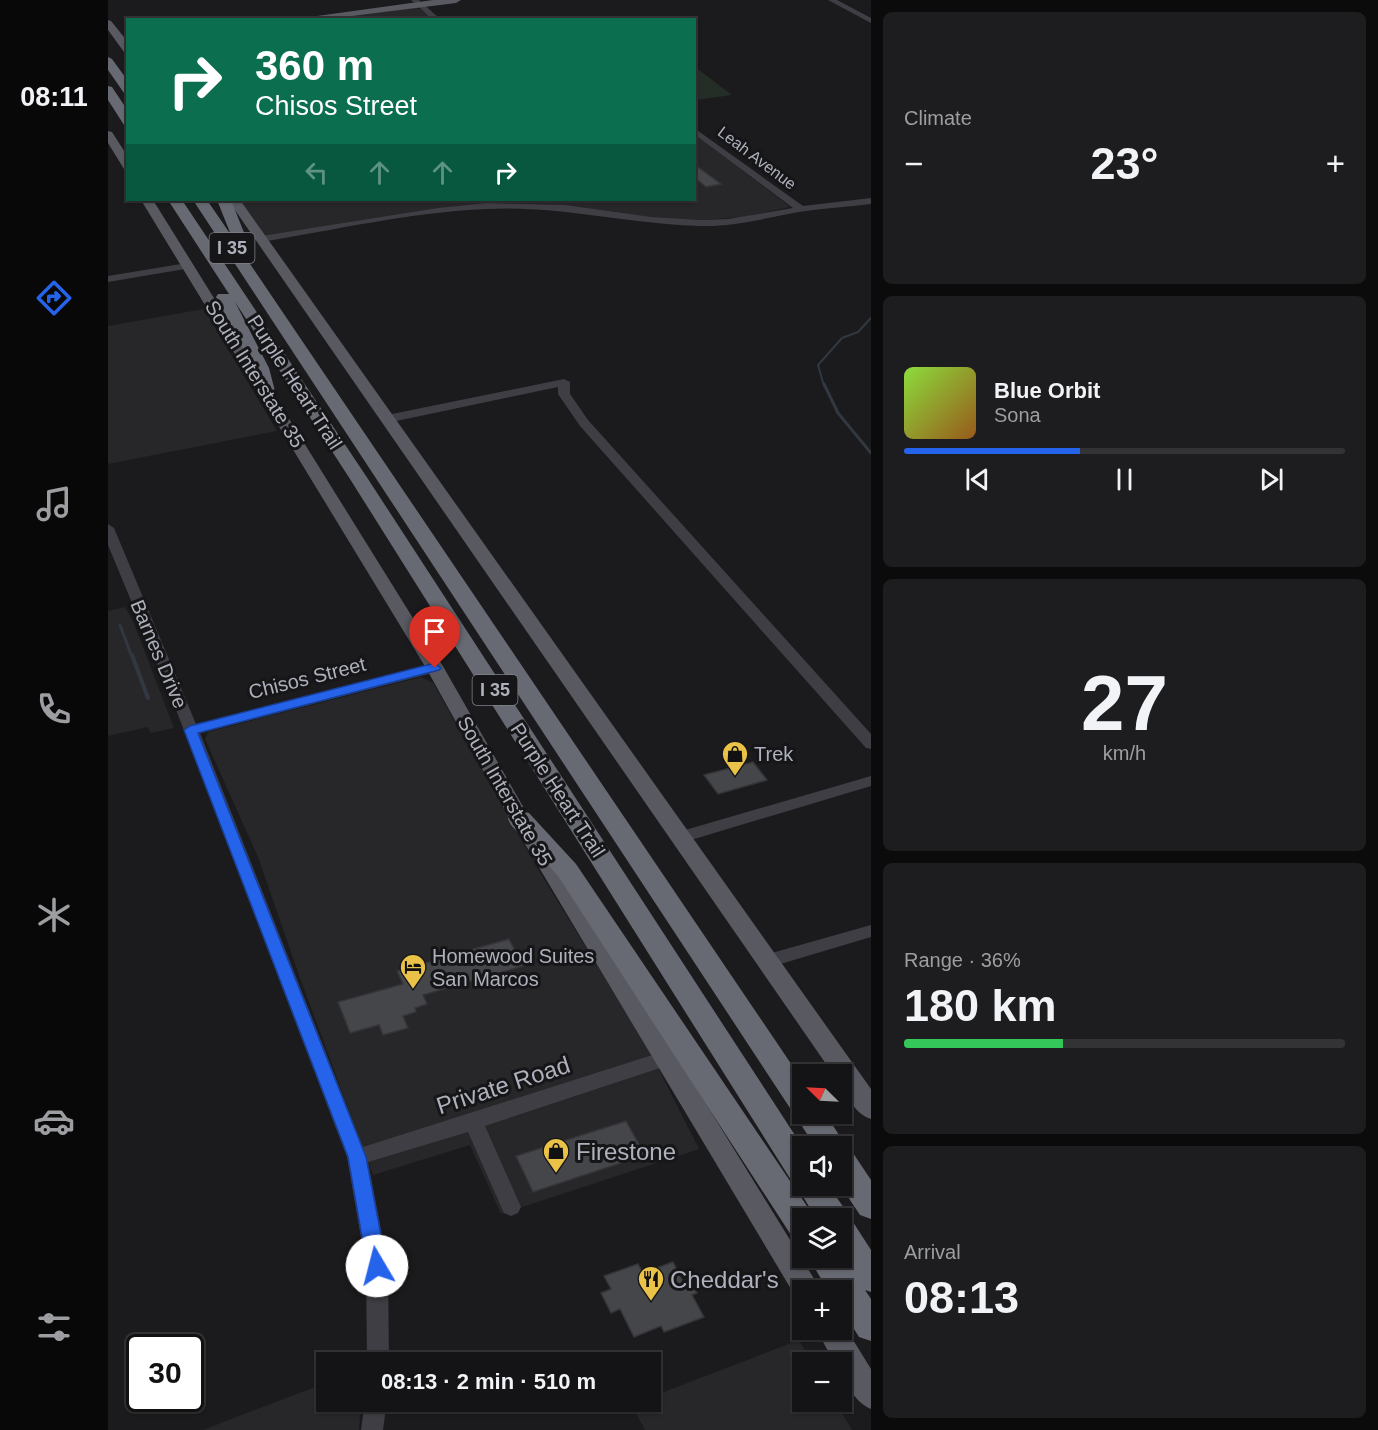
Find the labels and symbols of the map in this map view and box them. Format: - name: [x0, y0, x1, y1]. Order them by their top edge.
- street label: Leah Avenue: [715, 123, 799, 193]
- road number: I 35: [210, 233, 254, 263]
- street label: South Interstate 35: [201, 297, 309, 451]
- street label: Purple Heart Trail: [243, 311, 347, 453]
- street label: Barnes Drive: [126, 596, 192, 712]
- pin: [409, 606, 460, 668]
- street label: Chisos Street: [246, 653, 368, 703]
- road number: I 35: [472, 675, 518, 705]
- street label: South Interstate 35: [453, 712, 557, 870]
- street label: Purple Heart Trail: [506, 719, 610, 861]
- shop icon: Trek: [720, 739, 750, 777]
- place label: Trek: [754, 743, 794, 765]
- place label: Homewood Suites San Marcos: [432, 945, 594, 990]
- hotel icon: Homewood Suites San Marcos: [398, 952, 428, 990]
- street label: Private Road: [433, 1051, 573, 1119]
- north arrow: [792, 1064, 852, 1124]
- shop icon: Firestone: [541, 1136, 571, 1174]
- place label: Firestone: [576, 1138, 676, 1165]
- position arrow: [345, 1234, 409, 1298]
- restaurant icon: Cheddar's: [636, 1264, 666, 1302]
- place label: Cheddar's: [670, 1266, 779, 1293]
- speed limit sign: 30: [126, 1334, 204, 1412]

